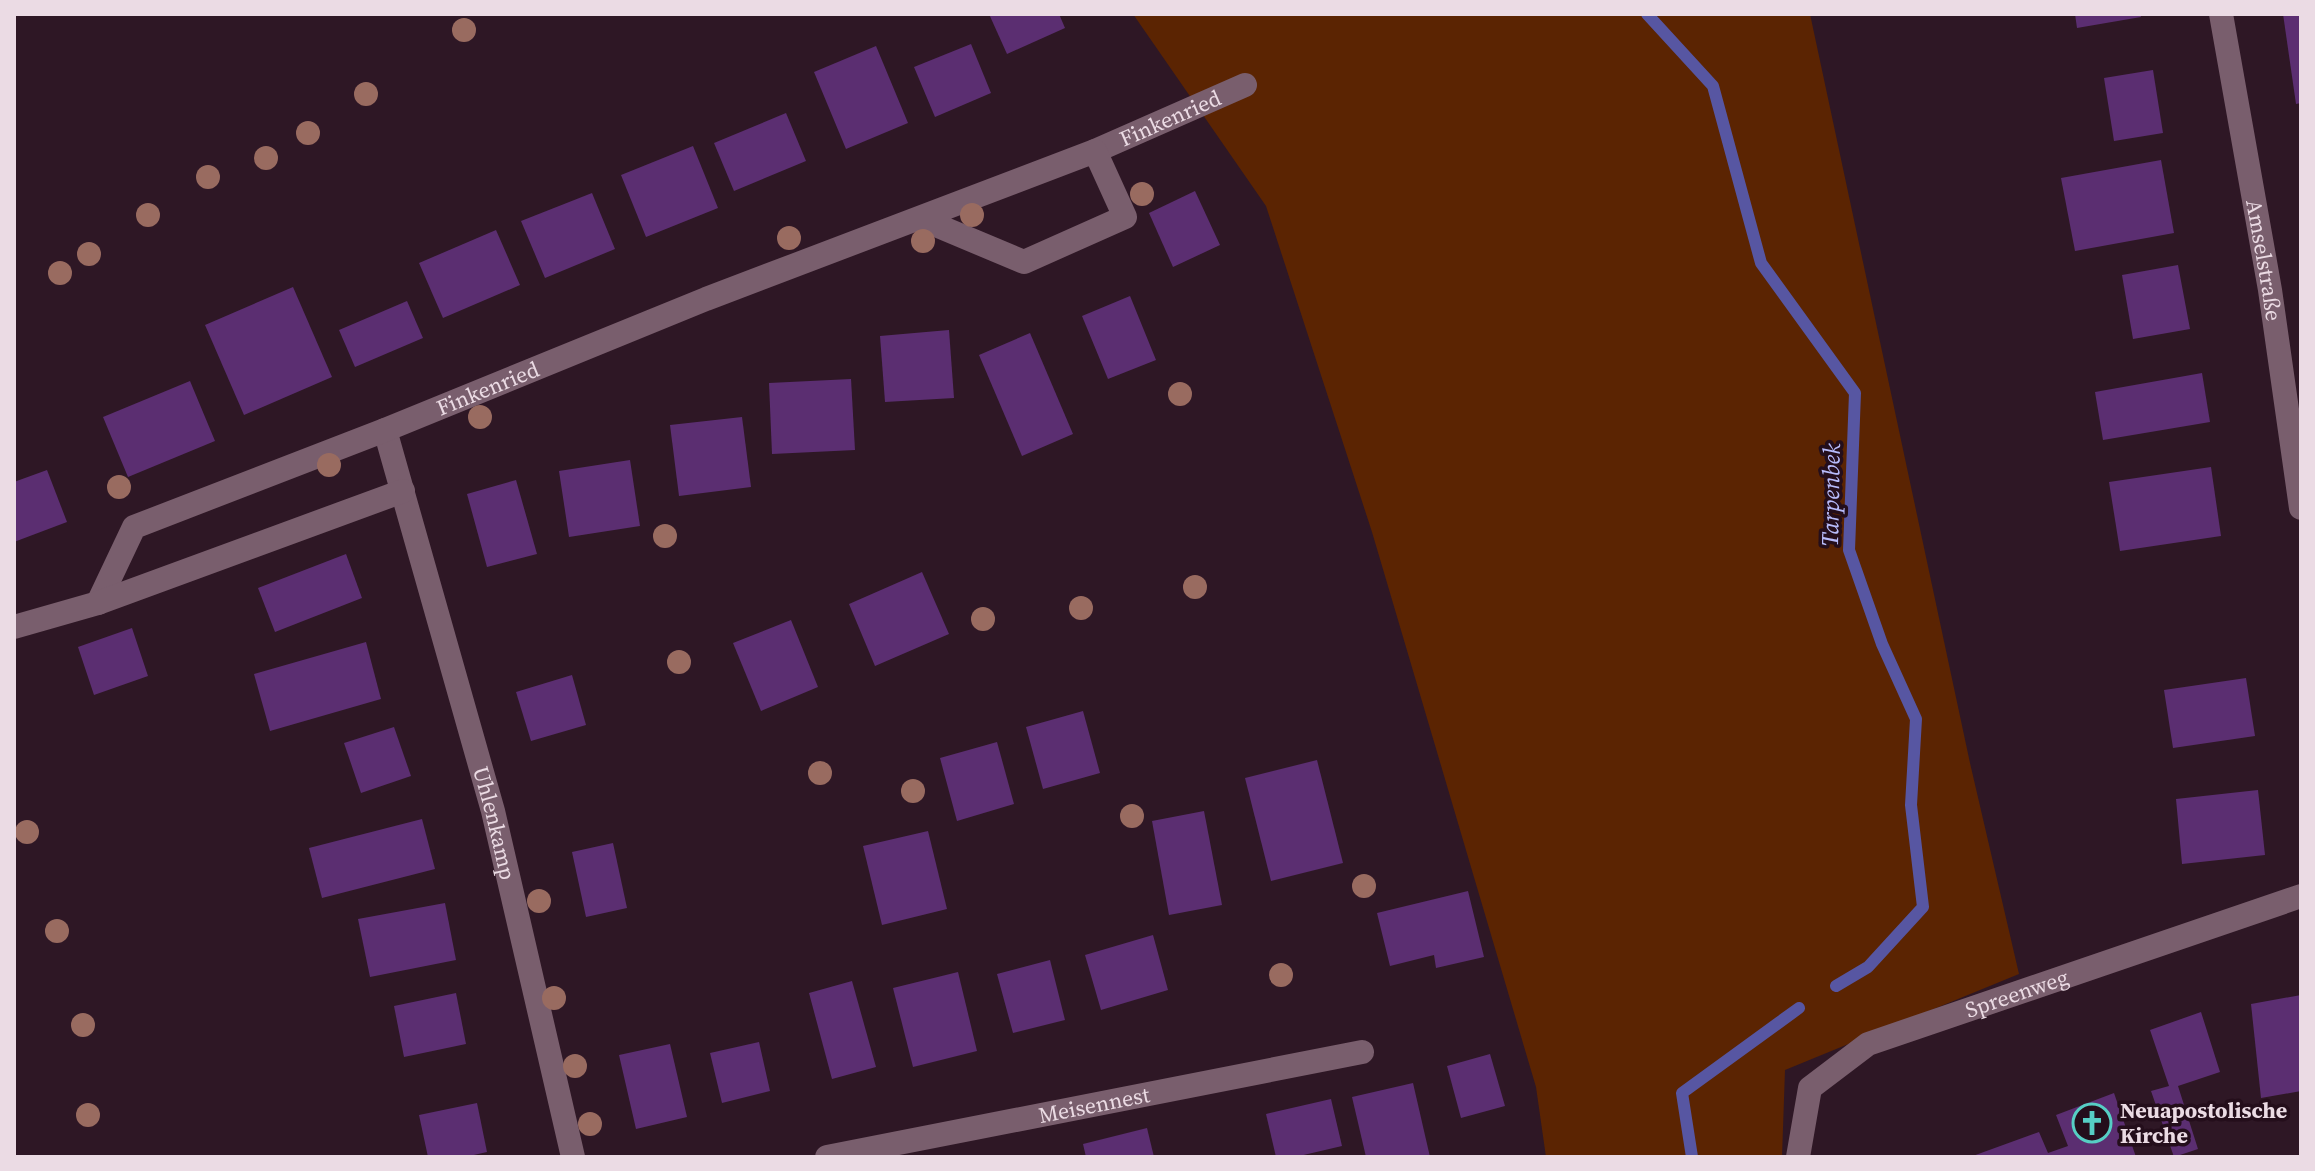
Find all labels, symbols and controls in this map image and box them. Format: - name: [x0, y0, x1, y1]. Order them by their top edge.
- street label: Finkenried: [1115, 82, 1226, 153]
- street label: Amselstraße: [2239, 197, 2289, 323]
- street label: Finkenried: [432, 354, 544, 422]
- water label: Tarpenbek: [1813, 442, 1848, 547]
- street label: Uhlenkamp: [466, 763, 523, 882]
- street label: Spreenweg: [1961, 962, 2072, 1025]
- street label: Meisennest: [1036, 1079, 1153, 1130]
- place label: Neuapostolische Kirche: [2120, 1095, 2287, 1150]
- church icon: Neuapostolische Kirche: [2071, 1102, 2113, 1144]

